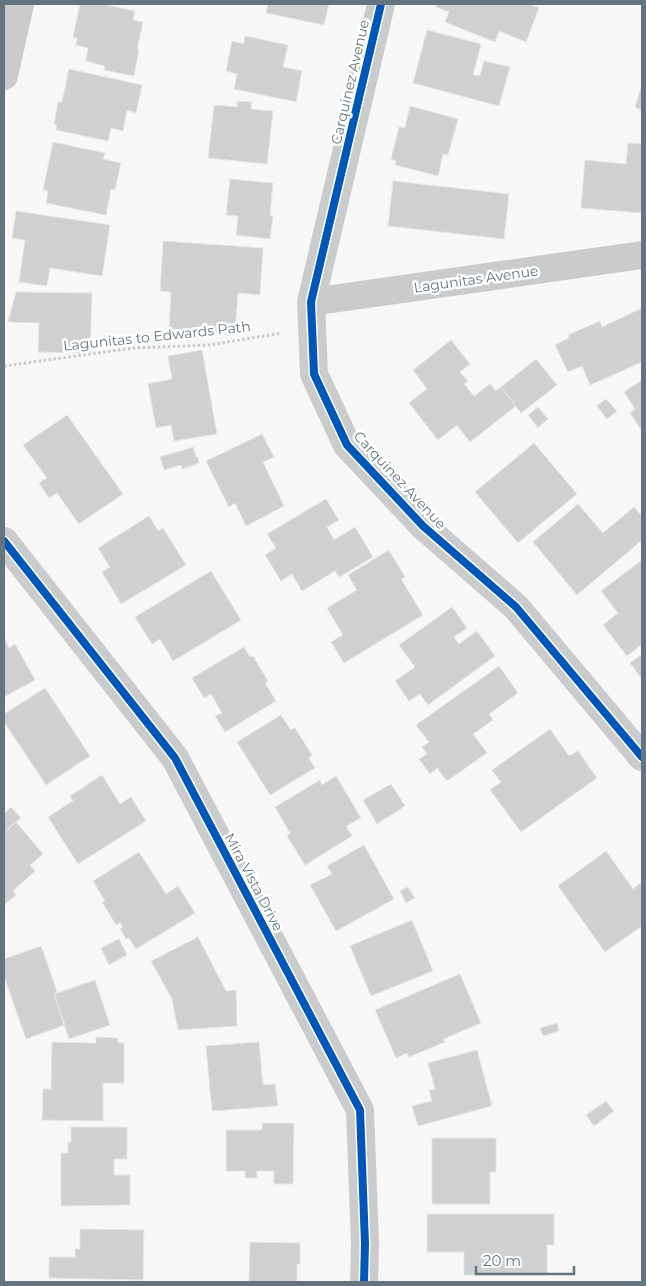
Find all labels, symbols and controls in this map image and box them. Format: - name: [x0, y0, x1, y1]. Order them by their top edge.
- street label: Carquinez Avenue: [327, 18, 373, 146]
- street label: Lagunitas Avenue: [413, 261, 539, 297]
- street label: Lagunitas to Edwards Path: [62, 317, 252, 355]
- street label: Carquinez Avenue: [350, 427, 450, 533]
- street label: Mira Vista Drive: [221, 830, 287, 934]
- scale bar: [476, 1244, 574, 1276]
- text: 20 m: [483, 1251, 521, 1270]

